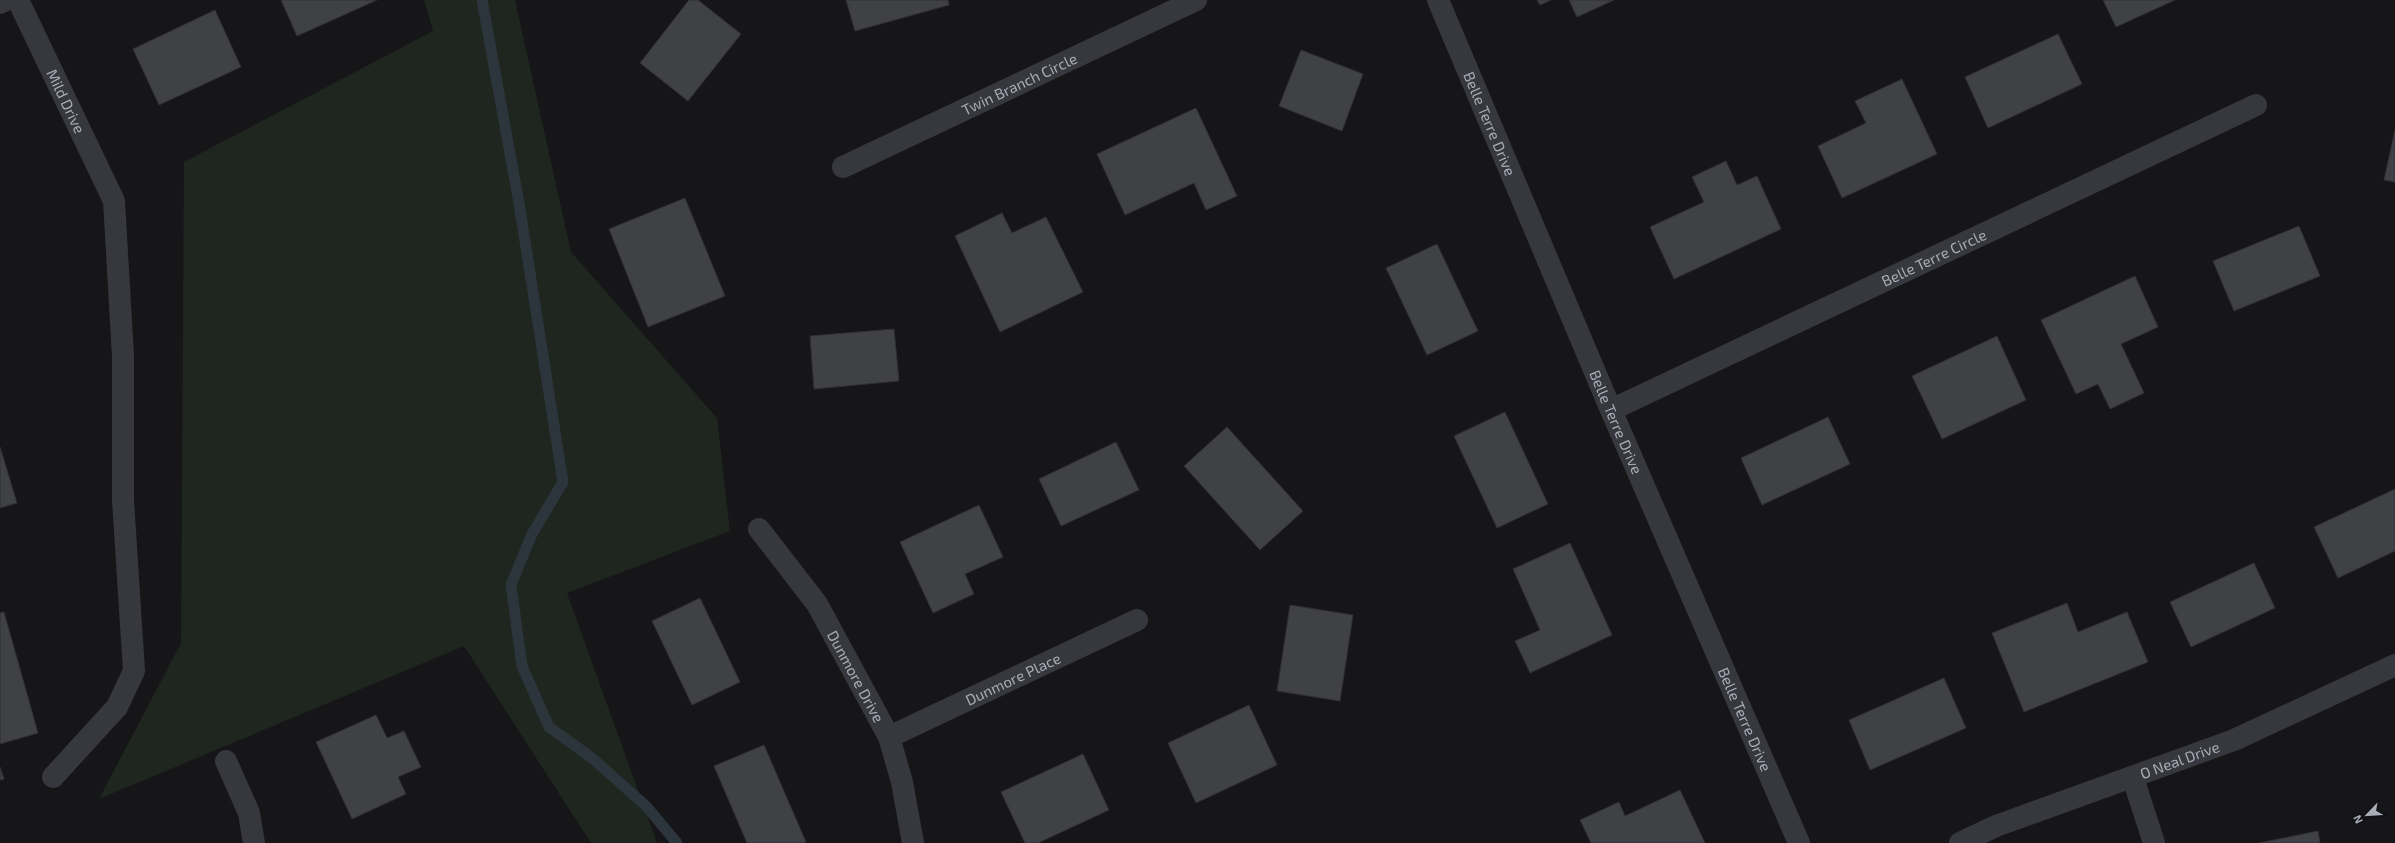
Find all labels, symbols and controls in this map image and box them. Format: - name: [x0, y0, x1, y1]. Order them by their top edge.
- street label: Twin Branch Circle: [959, 49, 1080, 119]
- street label: Mild Drive: [43, 66, 89, 136]
- street label: Belle Terre Drive: [1460, 69, 1520, 178]
- street label: Belle Terre Circle: [1878, 225, 1989, 290]
- street label: Belle Terre Drive: [1586, 367, 1647, 477]
- street label: Dunmore Drive: [824, 627, 888, 725]
- street label: Dunmore Place: [962, 648, 1063, 709]
- street label: Belle Terre Drive: [1715, 664, 1776, 774]
- street label: O Neal Drive: [2137, 737, 2222, 782]
- north arrow: [2347, 795, 2387, 835]
- text: N: [2350, 813, 2365, 826]

